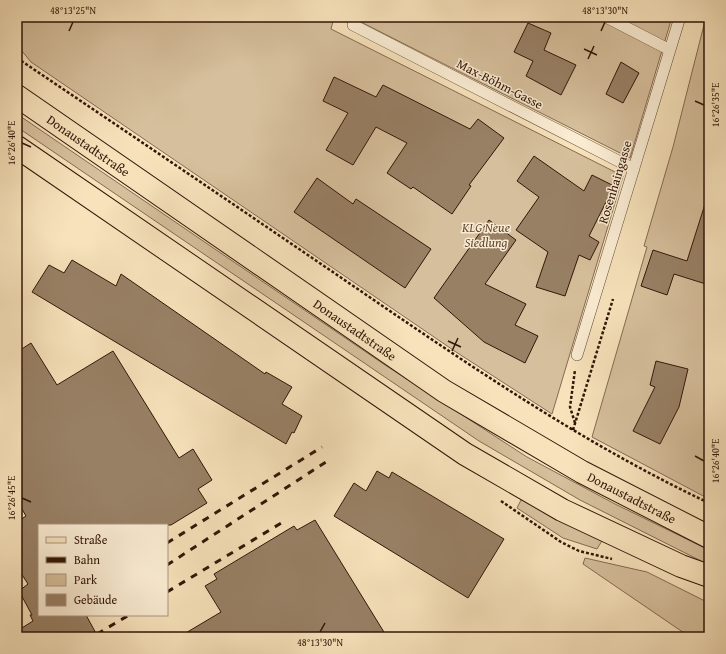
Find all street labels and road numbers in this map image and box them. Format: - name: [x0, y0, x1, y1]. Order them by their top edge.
- street label: Max-Böhm-Gasse: [454, 54, 546, 114]
- street label: Donaustadtstraße: [43, 110, 134, 181]
- street label: Rosenhaingasse: [593, 138, 637, 226]
- street label: Donaustadtstraße: [310, 294, 401, 365]
- street label: Donaustadtstraße: [584, 467, 680, 528]

